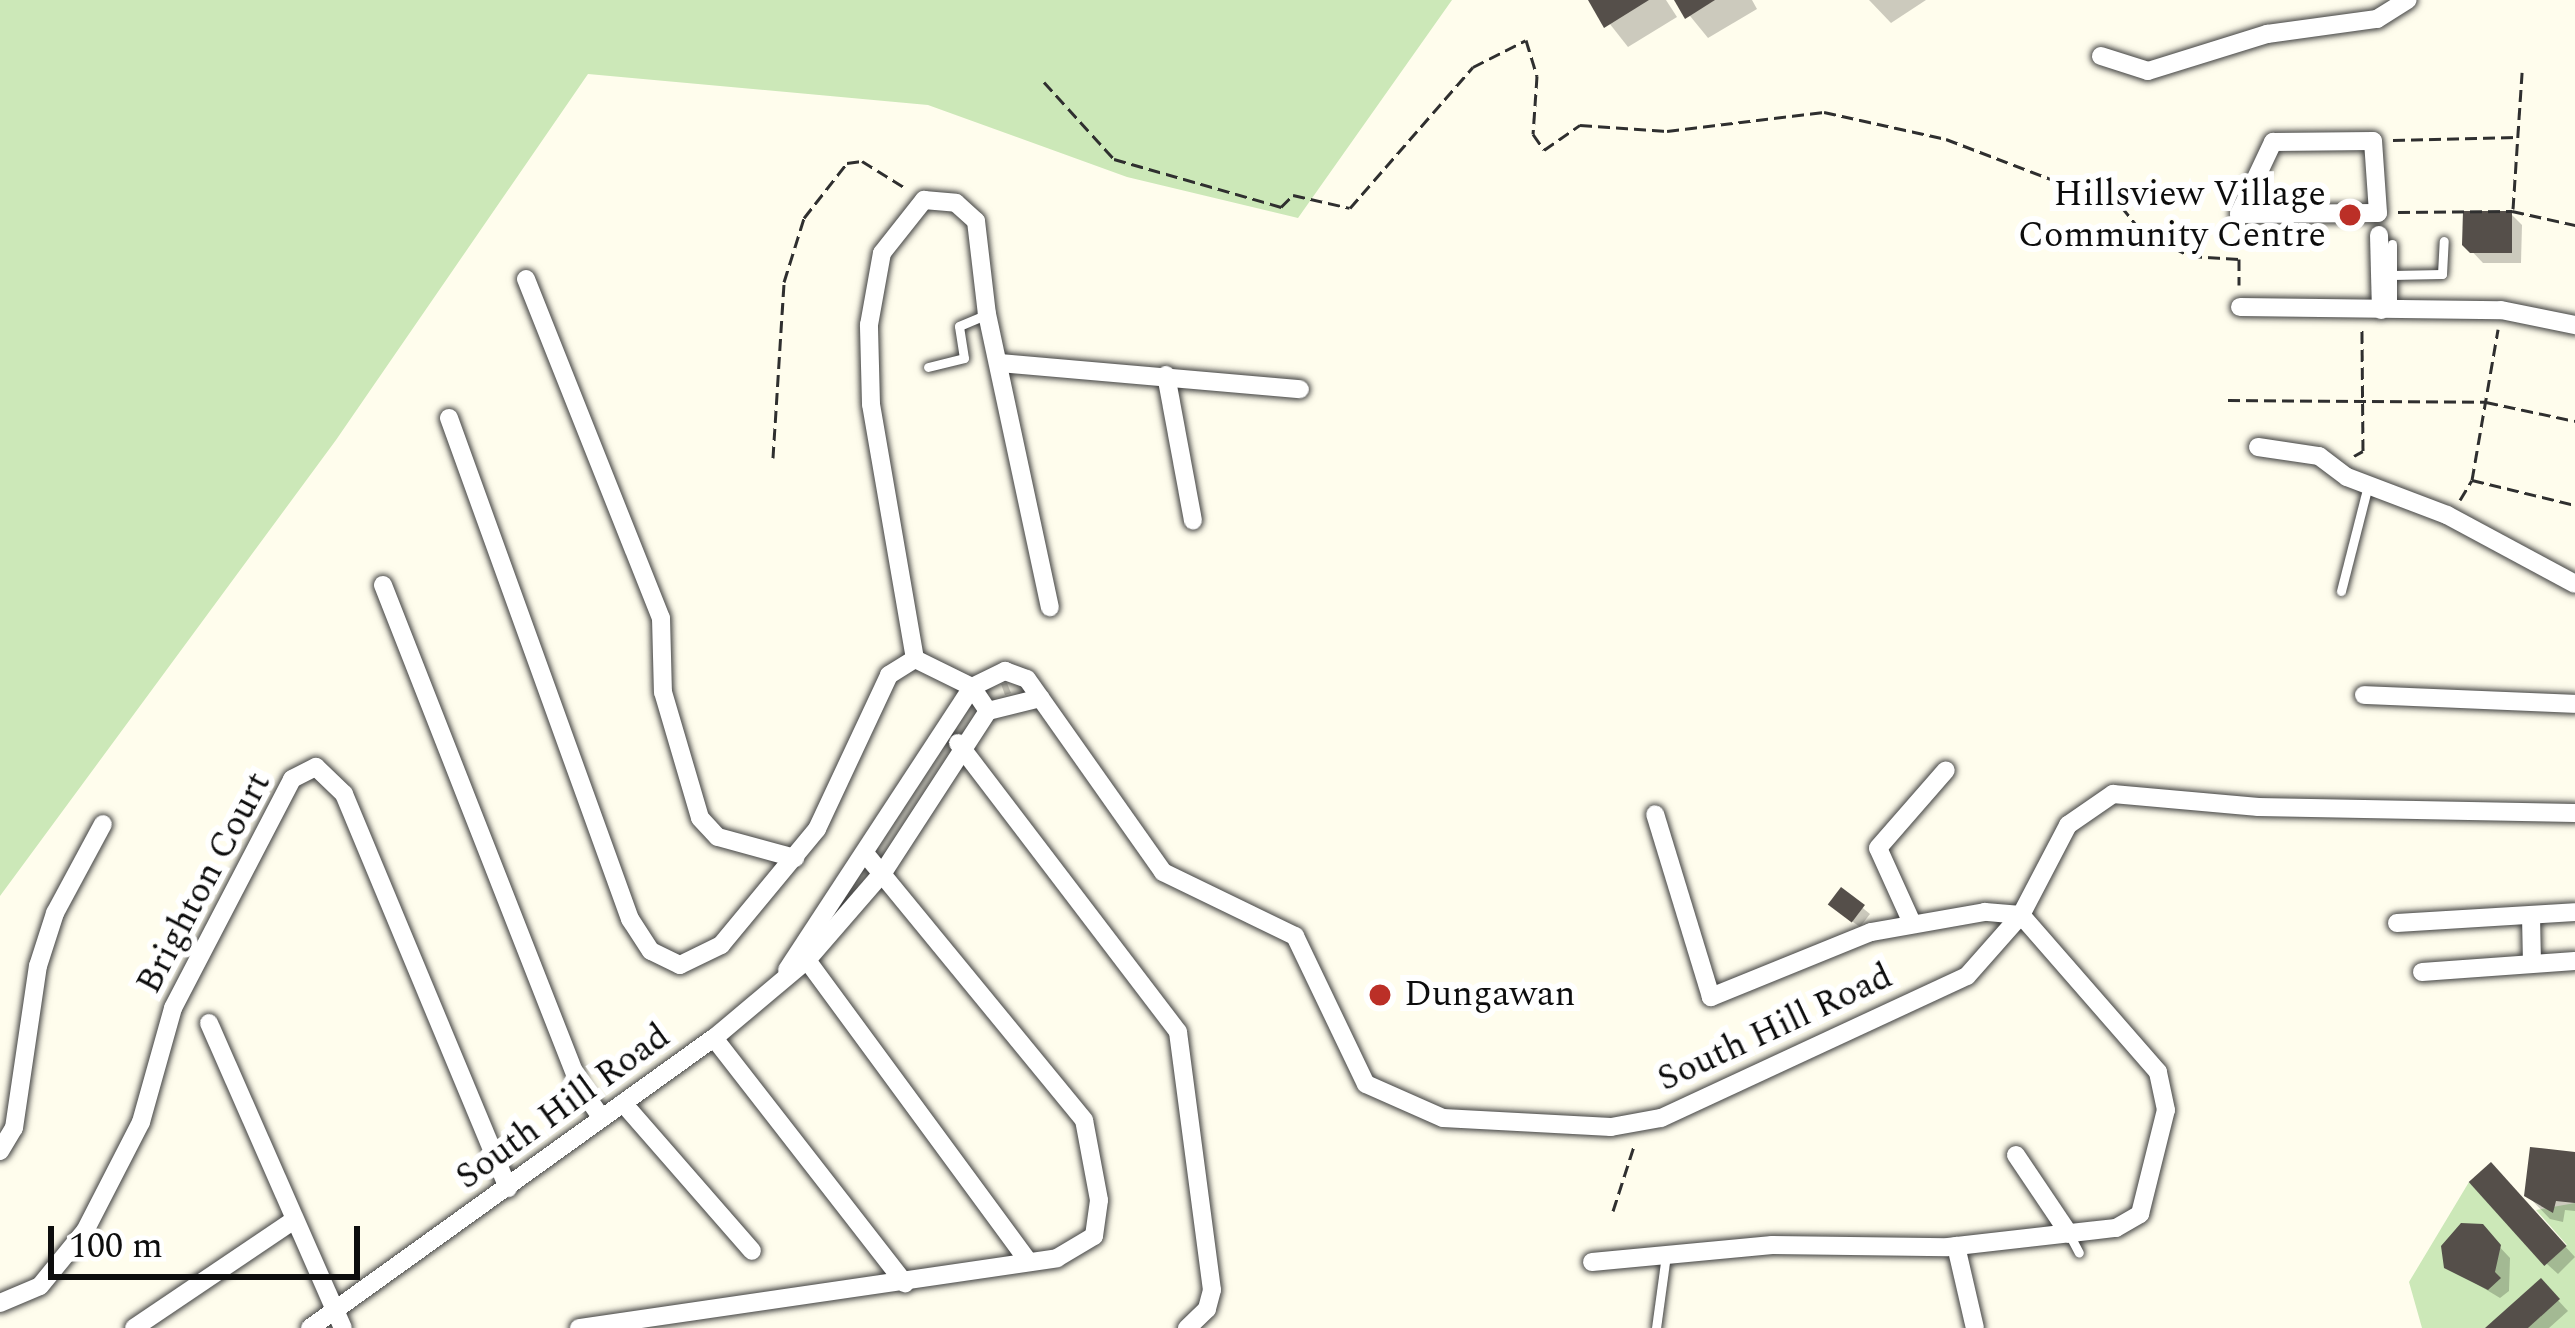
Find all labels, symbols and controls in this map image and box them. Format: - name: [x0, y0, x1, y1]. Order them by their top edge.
- place label: Hillsview Village Community Centre: [2018, 172, 2326, 257]
- marker: Hillsview Village Community Centre: [2337, 202, 2363, 228]
- street label: Brighton Court: [128, 765, 280, 1001]
- street label: South Hill Road: [1651, 955, 1899, 1101]
- place label: Dungawan: [1404, 973, 1575, 1017]
- marker: Dungawan: [1367, 982, 1393, 1008]
- street label: South Hill Road: [448, 1015, 678, 1199]
- scale bar: [54, 1202, 366, 1276]
- text: 100 m: [69, 1219, 163, 1274]

